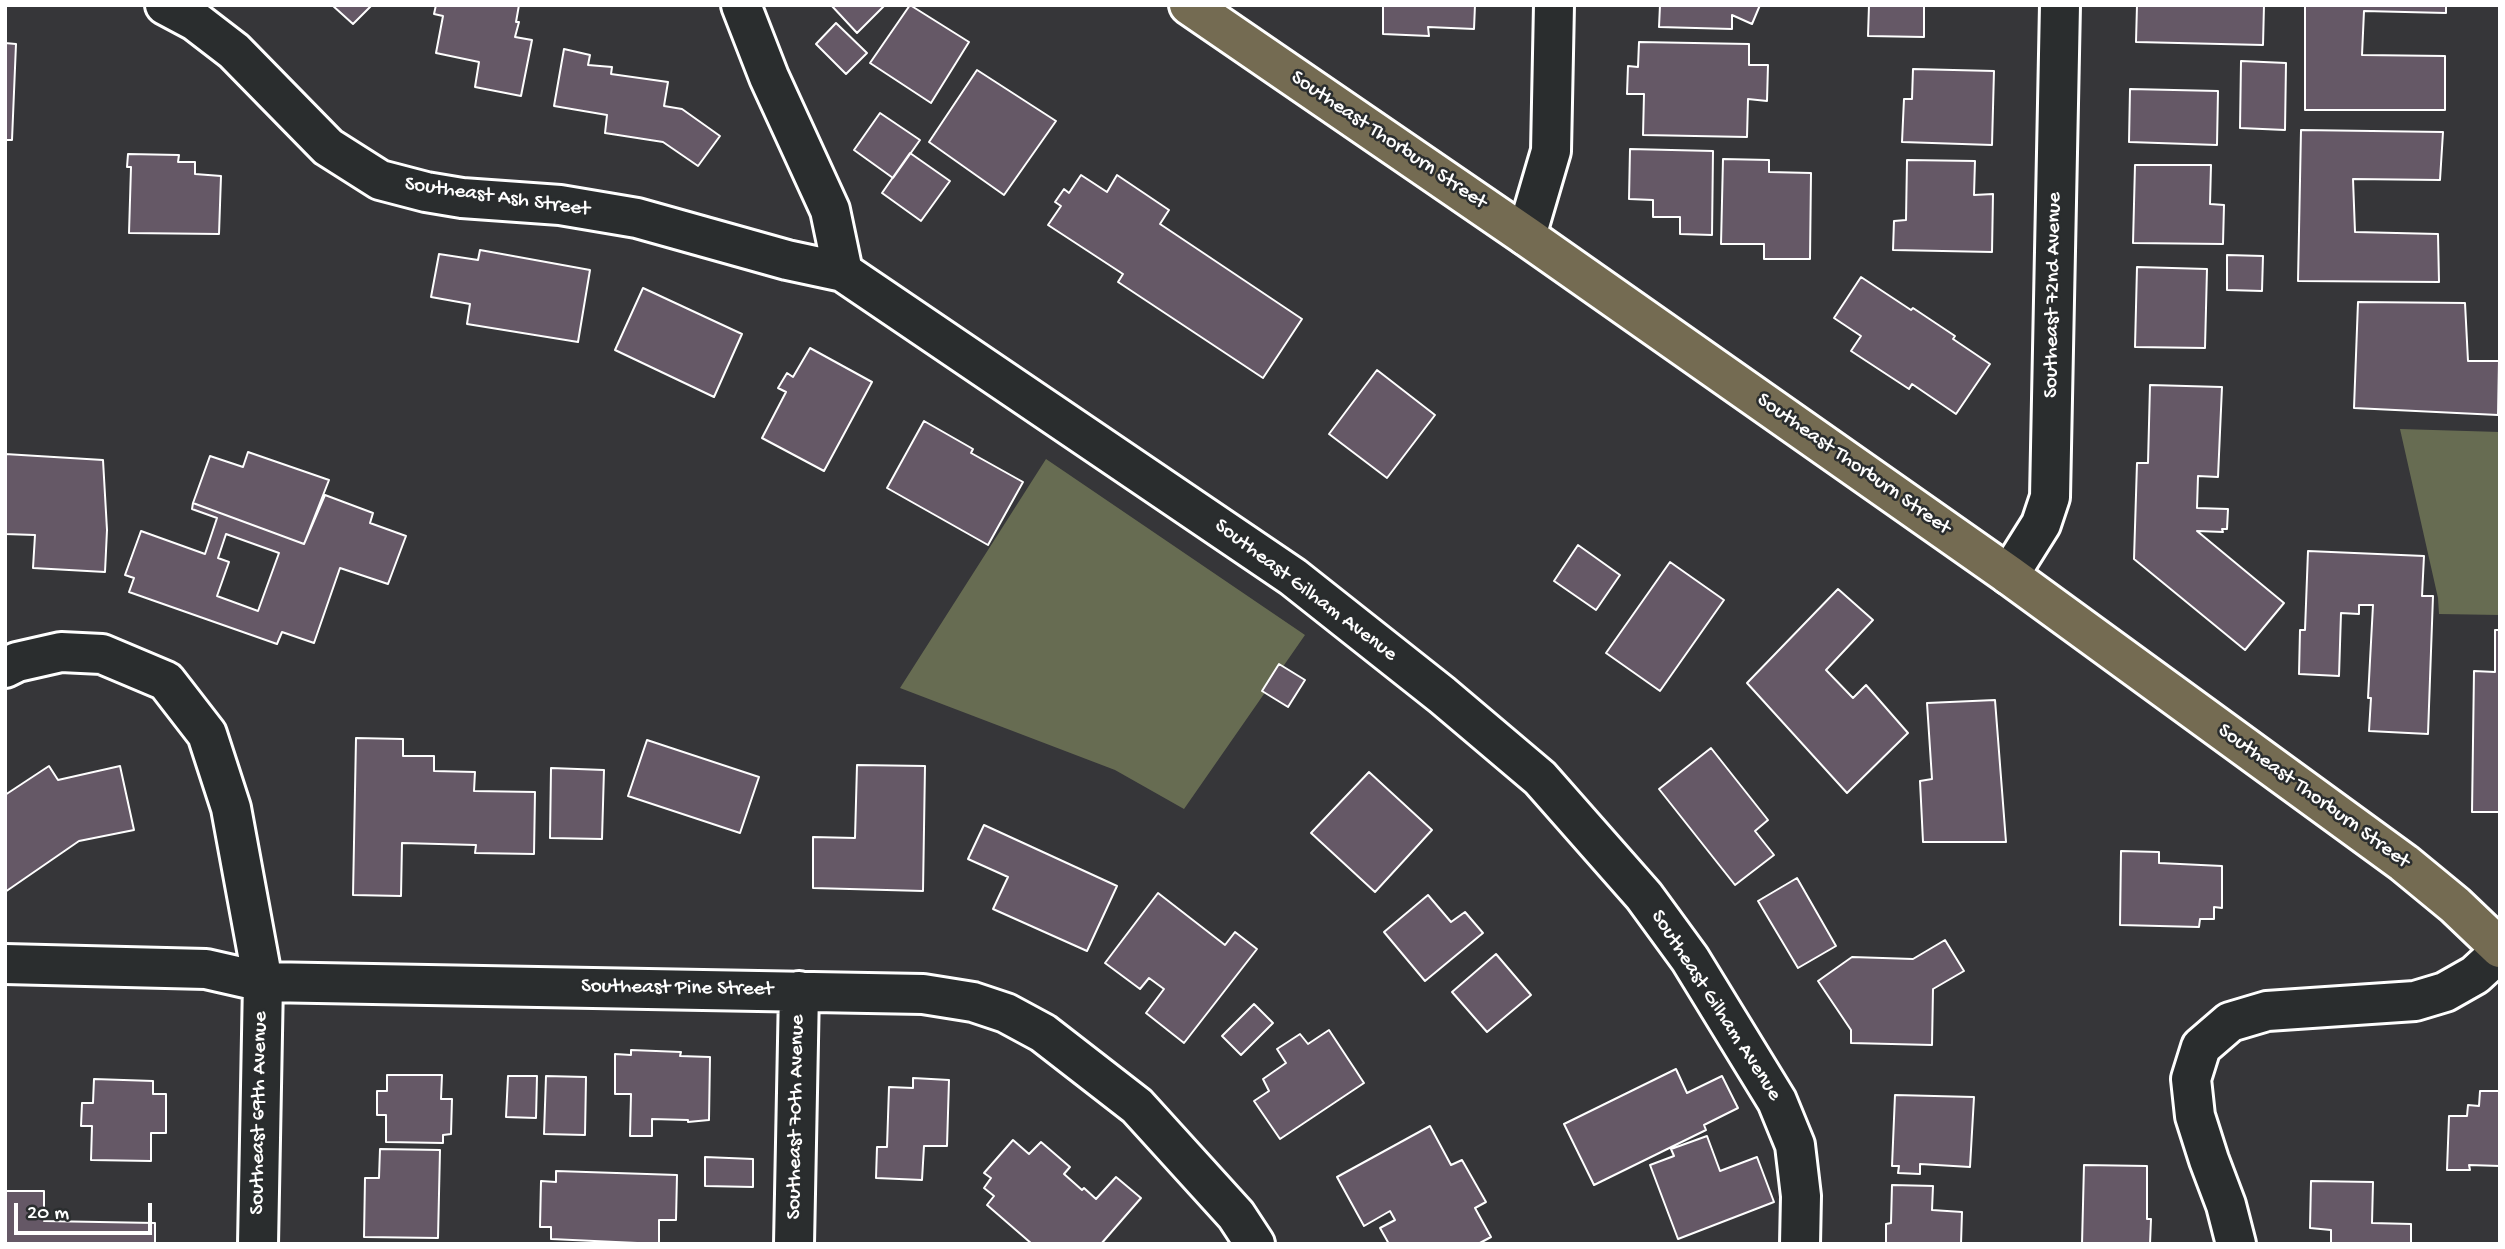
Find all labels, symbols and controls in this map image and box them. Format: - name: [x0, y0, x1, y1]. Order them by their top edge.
- street label: Southeast Thorburn Street: [1285, 66, 1491, 216]
- street label: Southeast Ash Street: [403, 173, 591, 223]
- street label: Southeast 72nd Avenue: [2040, 192, 2068, 398]
- street label: Southeast Thorburn Street: [1751, 388, 1955, 542]
- street label: Southeast Gilham Avenue: [1209, 514, 1401, 668]
- street label: Southeast Thorburn Street: [2212, 719, 2414, 875]
- street label: Southeast Gilham Avenue: [1644, 906, 1786, 1106]
- street label: Southeast Pine Street: [581, 975, 773, 1003]
- street label: Southeast 69th Avenue: [246, 1011, 274, 1215]
- street label: Southeast 70th Avenue: [783, 1014, 811, 1220]
- scale bar: [18, 1190, 156, 1234]
- text: 20 m: [27, 1202, 69, 1227]

